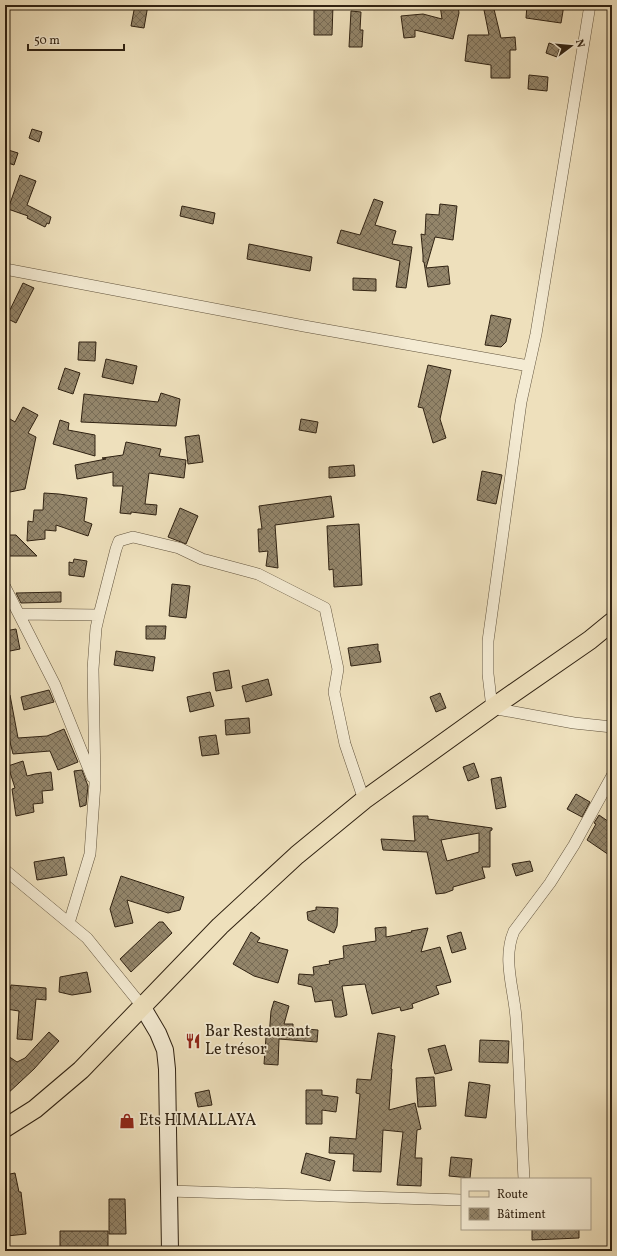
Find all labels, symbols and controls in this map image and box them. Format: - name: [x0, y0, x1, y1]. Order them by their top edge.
- scale bar: [28, 26, 124, 52]
- north arrow: [551, 26, 591, 66]
- text: 50 m: [34, 33, 60, 49]
- text: N: [571, 38, 587, 50]
- place label: Bar Restaurant Le trésor: [205, 1021, 311, 1061]
- restaurant icon: Bar Restaurant Le trésor: [184, 1032, 202, 1050]
- place label: Ets HIMALLAYA: [139, 1110, 256, 1132]
- shop icon: Ets HIMALLAYA: [118, 1112, 136, 1130]
- legend: [461, 1178, 591, 1230]
- text: Route: [497, 1187, 528, 1203]
- text: Bâtiment: [497, 1207, 546, 1223]

